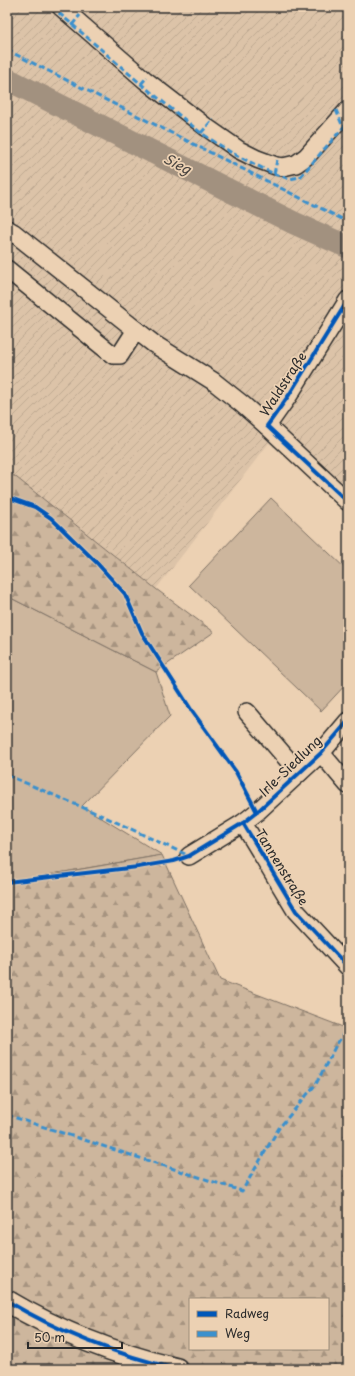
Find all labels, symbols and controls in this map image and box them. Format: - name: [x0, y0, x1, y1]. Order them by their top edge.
- water label: Sieg: [160, 148, 195, 180]
- street label: Waldstraße: [255, 348, 311, 420]
- street label: Irle-Siedlung: [254, 731, 325, 800]
- street label: Tannenstraße: [251, 825, 314, 909]
- legend: [189, 1298, 329, 1350]
- text: Radweg: [225, 1304, 269, 1322]
- scale bar: [28, 1324, 122, 1350]
- text: Weg: [225, 1324, 250, 1342]
- text: 50 m: [34, 1328, 65, 1346]

